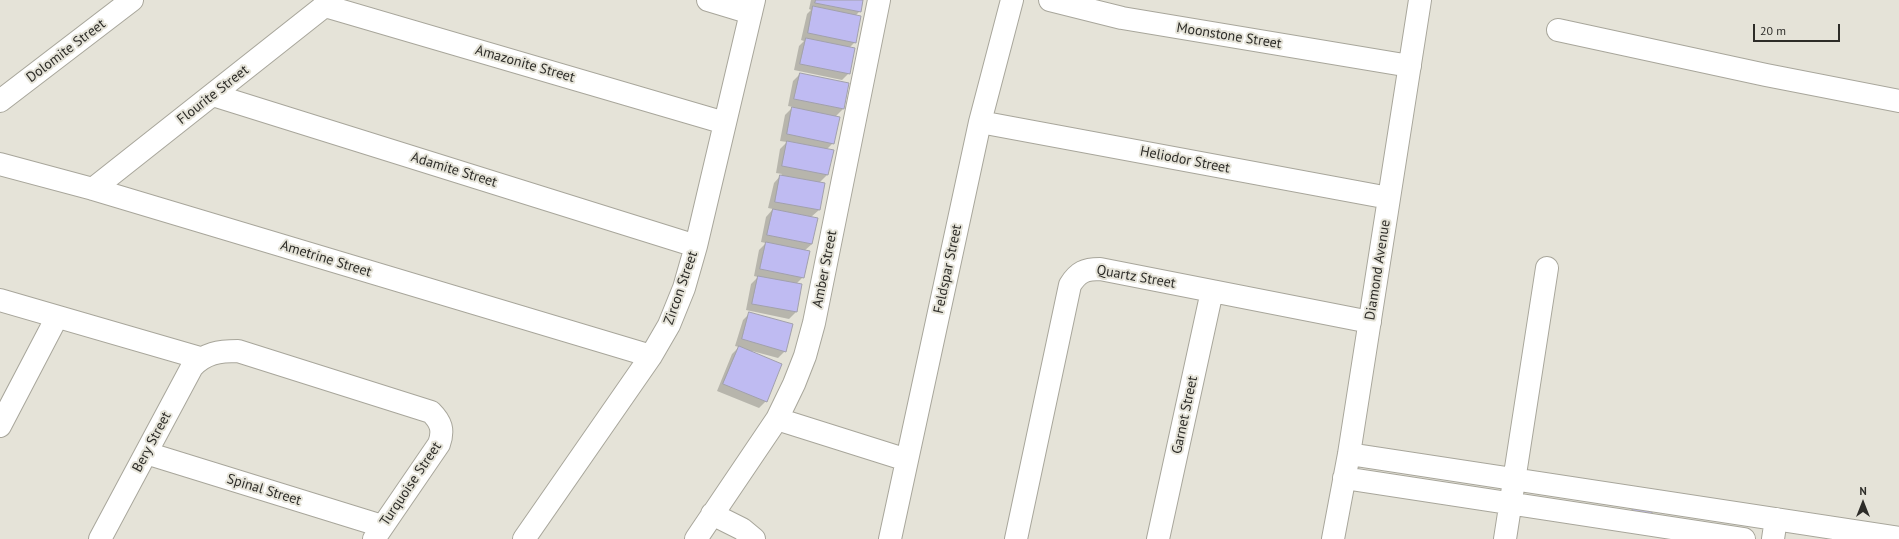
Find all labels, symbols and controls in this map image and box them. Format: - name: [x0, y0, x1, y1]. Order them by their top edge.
- street label: Dolomite Street: [23, 16, 109, 86]
- scale bar: [1755, 16, 1842, 42]
- street label: Moonstone Street: [1175, 19, 1283, 53]
- text: 20 m: [1760, 23, 1786, 38]
- street label: Amazonite Street: [473, 42, 577, 86]
- street label: Flourite Street: [174, 62, 252, 128]
- street label: Heliodor Street: [1139, 143, 1231, 177]
- street label: Adamite Street: [409, 149, 499, 191]
- street label: Diamond Avenue: [1362, 219, 1394, 321]
- street label: Feldspar Street: [930, 223, 966, 315]
- street label: Amber Street: [809, 229, 841, 309]
- street label: Ametrine Street: [279, 237, 373, 281]
- street label: Zircon Street: [661, 249, 701, 327]
- street label: Quartz Street: [1095, 262, 1177, 292]
- street label: Garnet Street: [1169, 374, 1201, 456]
- street label: Bery Street: [129, 409, 175, 475]
- street label: Turquoise Street: [377, 439, 445, 529]
- street label: Spinal Street: [225, 471, 303, 509]
- north arrow: [1843, 483, 1883, 523]
- text: N: [1859, 484, 1867, 498]

